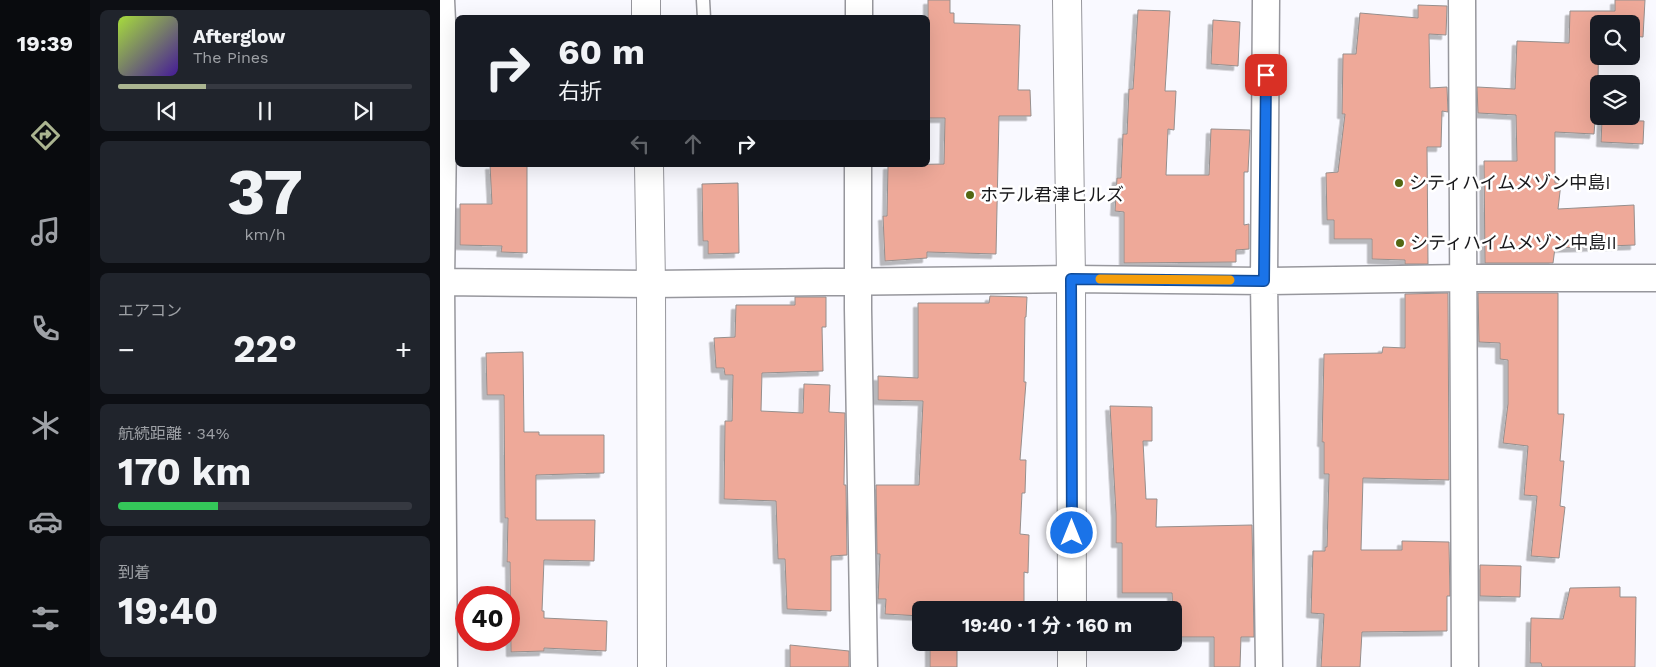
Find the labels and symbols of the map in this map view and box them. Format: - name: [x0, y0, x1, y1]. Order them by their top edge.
- pin: [1245, 54, 1287, 96]
- place label: シティハイムメゾン中島I: [1409, 172, 1611, 193]
- marker: シティハイムメゾン中島I: [1393, 177, 1405, 189]
- place label: ホテル君津ヒルズ: [980, 184, 1124, 205]
- marker: ホテル君津ヒルズ: [964, 189, 976, 201]
- place label: シティハイムメゾン中島II: [1410, 232, 1617, 253]
- marker: シティハイムメゾン中島II: [1394, 237, 1406, 249]
- position arrow: [1045, 506, 1097, 558]
- speed limit sign: 40: [455, 586, 520, 651]

